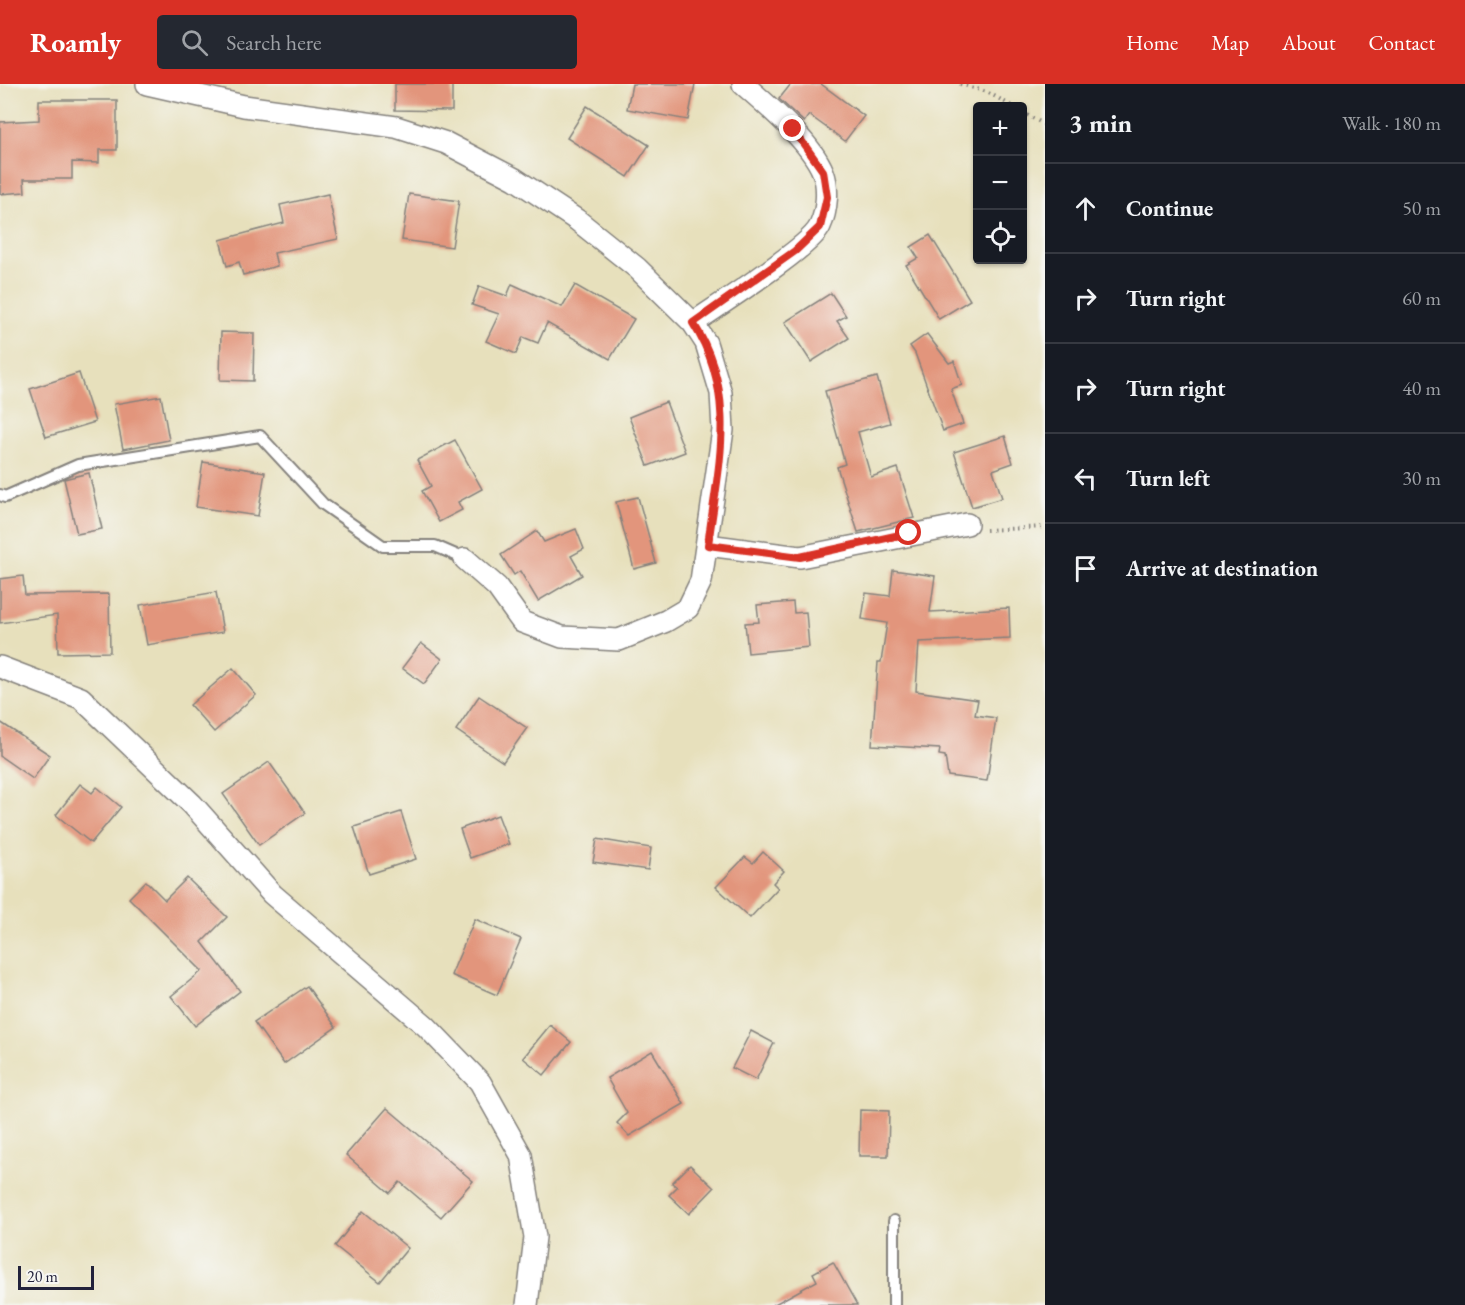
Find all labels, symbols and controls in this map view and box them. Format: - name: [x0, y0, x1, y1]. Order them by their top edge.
- search box: [157, 15, 577, 69]
- text: Roamly: [30, 24, 121, 60]
- icon: search: [178, 26, 211, 59]
- text: Search here: [226, 28, 322, 57]
- text: Home: [1126, 29, 1178, 56]
- text: Map: [1211, 29, 1249, 56]
- text: About: [1282, 29, 1335, 56]
- text: Contact: [1368, 29, 1435, 56]
- map controls: [973, 102, 1027, 264]
- button: +: [973, 102, 1027, 156]
- text: 3 min: [1069, 106, 1132, 140]
- text: Walk · 180 m: [1342, 110, 1441, 136]
- route end: [779, 115, 805, 141]
- button: −: [973, 156, 1027, 210]
- icon: ahead: [1069, 192, 1102, 225]
- text: Continue: [1126, 194, 1213, 223]
- text: 50 m: [1402, 195, 1441, 221]
- button: locate: [973, 210, 1027, 264]
- icon: right: [1069, 282, 1102, 315]
- text: Turn right: [1126, 284, 1225, 313]
- text: 60 m: [1402, 285, 1441, 311]
- icon: right: [1069, 372, 1102, 405]
- text: Turn right: [1126, 374, 1225, 403]
- text: 40 m: [1402, 375, 1441, 401]
- icon: left: [1069, 462, 1102, 495]
- text: Turn left: [1126, 464, 1210, 493]
- text: 30 m: [1402, 465, 1441, 491]
- route start: [895, 519, 921, 545]
- icon: arrive: [1069, 552, 1102, 585]
- text: Arrive at destination: [1126, 554, 1318, 583]
- scale bar: [18, 1263, 94, 1290]
- text: 20 m: [27, 1266, 58, 1287]

